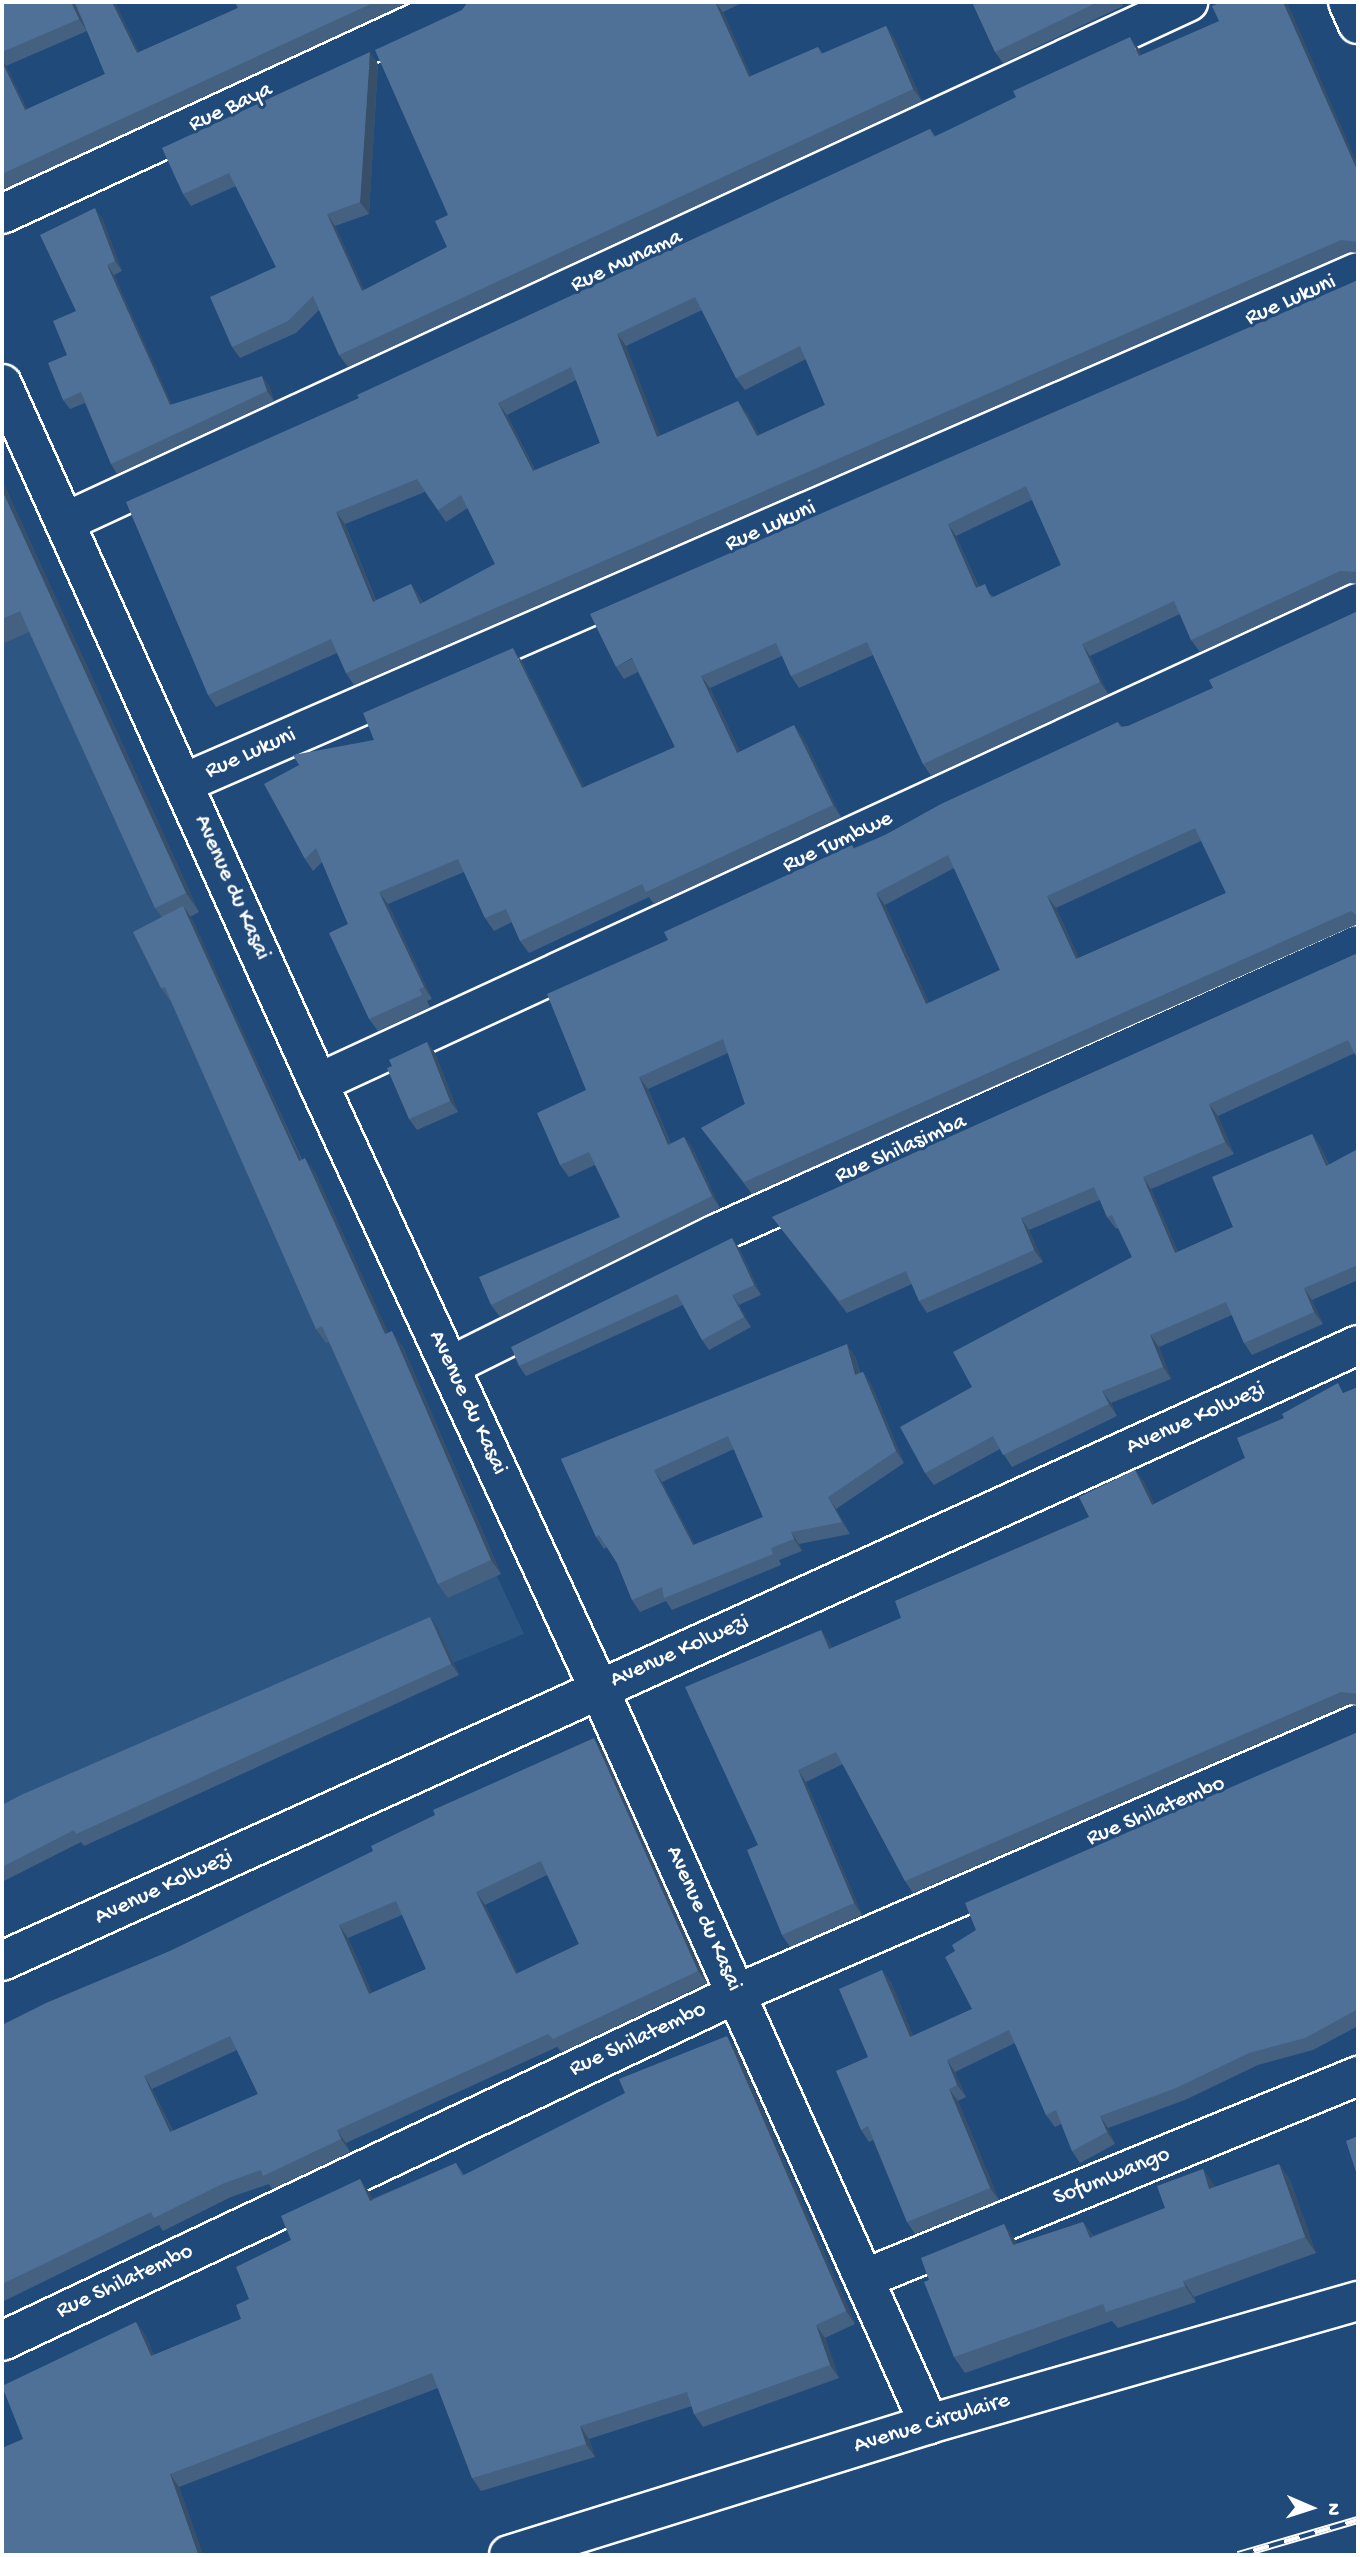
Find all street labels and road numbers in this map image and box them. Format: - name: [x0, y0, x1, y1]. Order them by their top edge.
- street label: Rue Baya: [185, 77, 277, 139]
- street label: Rue Munama: [567, 224, 687, 300]
- street label: Rue Lukuni: [1241, 269, 1341, 333]
- street label: Rue Lukuni: [721, 495, 821, 559]
- street label: Rue Lukuni: [201, 722, 301, 786]
- street label: Rue Tumbwe: [779, 806, 897, 880]
- street label: Avenue du Kasai: [187, 811, 275, 965]
- street label: Rue Shilasimba: [831, 1109, 971, 1191]
- street label: Avenue du Kasai: [422, 1326, 512, 1480]
- street label: Avenue Kolwezi: [1122, 1376, 1270, 1462]
- street label: Avenue Kolwezi: [606, 1609, 754, 1695]
- street label: Rue Shilatembo: [1083, 1770, 1229, 1854]
- street label: Avenue du Kasai: [659, 1842, 747, 1996]
- street label: Avenue Kolwezi: [91, 1844, 237, 1932]
- street label: Rue Shilatembo: [565, 1996, 711, 2084]
- street label: Sofumwango: [1050, 2141, 1174, 2213]
- street label: Rue Shilatembo: [52, 2238, 198, 2326]
- street label: Avenue Circulaire: [851, 2387, 1013, 2461]

